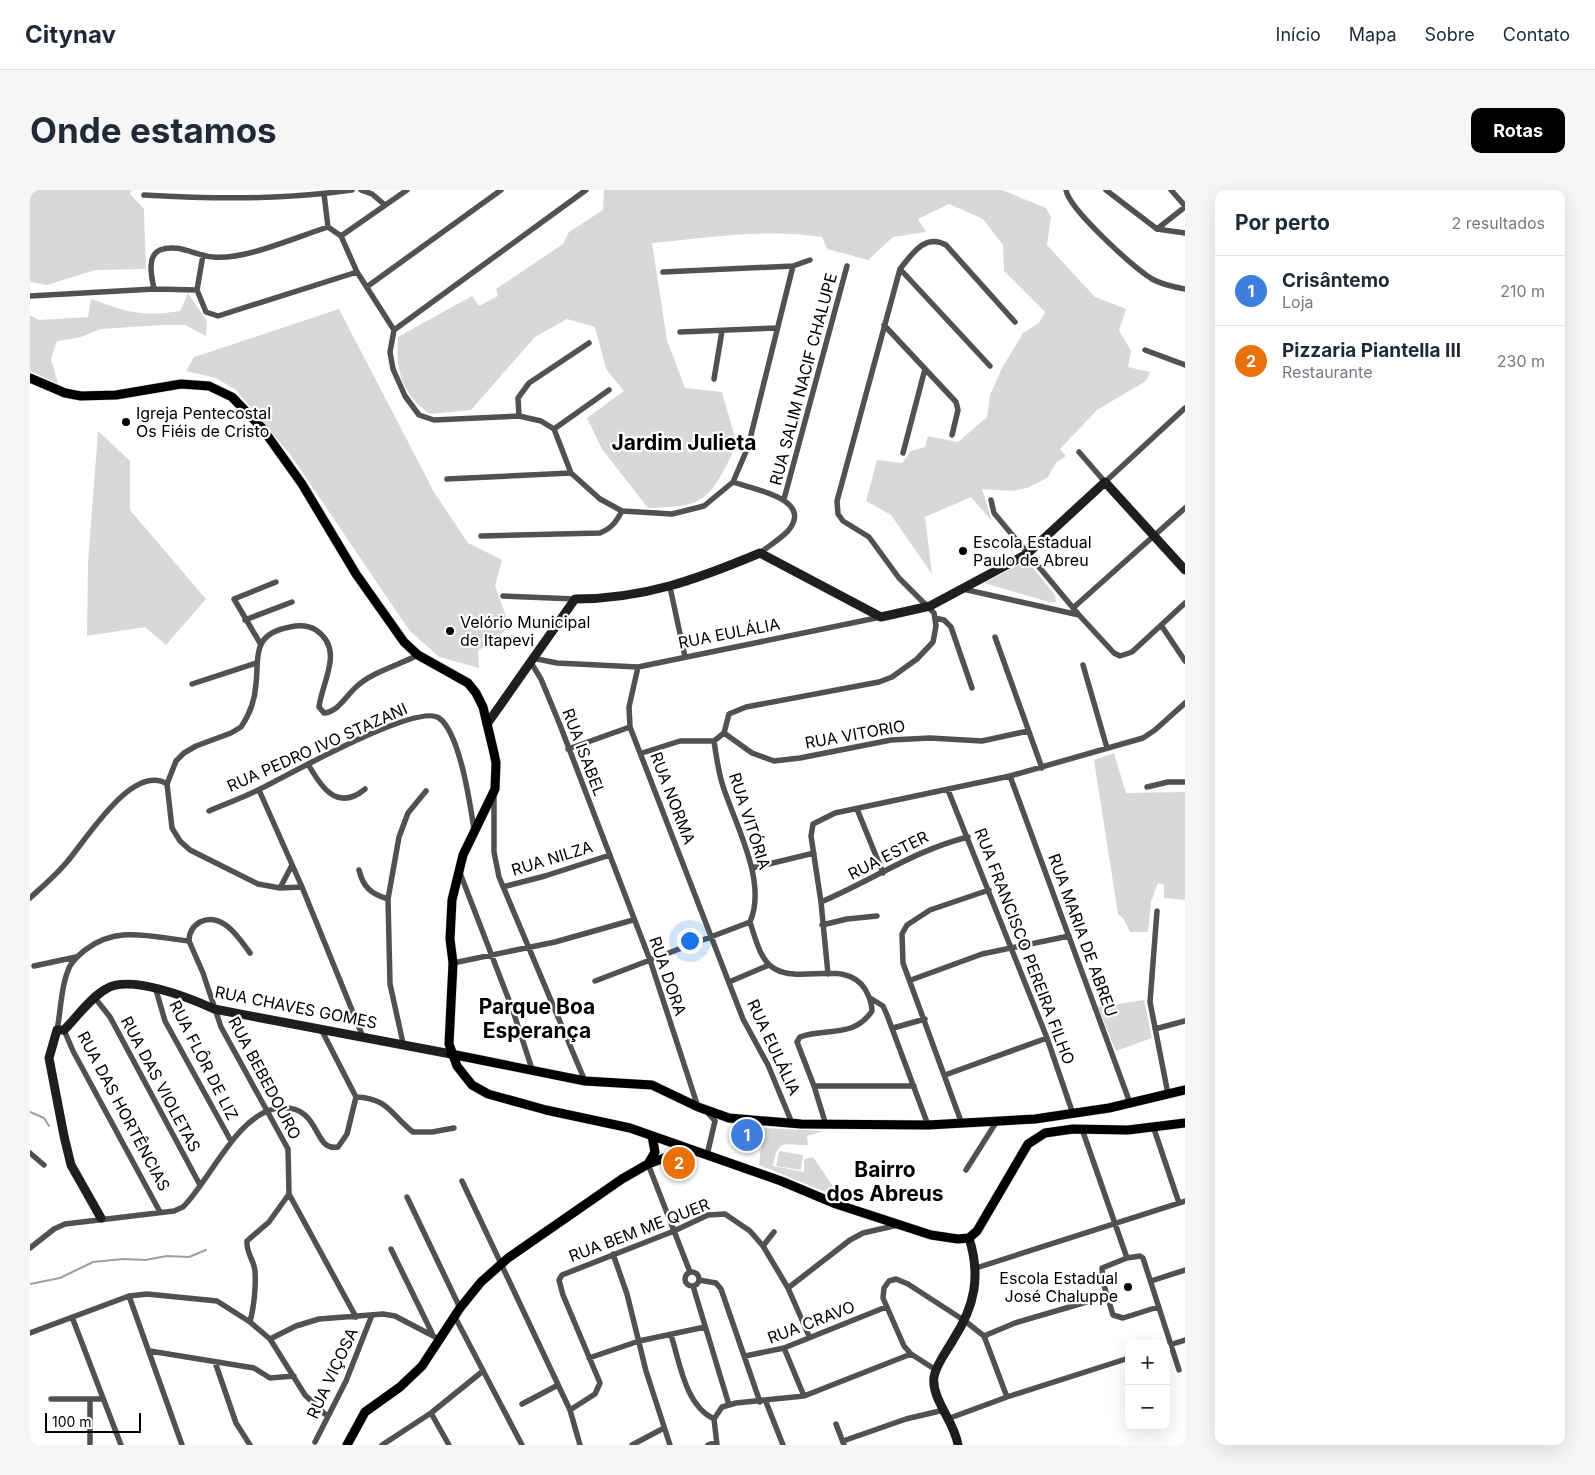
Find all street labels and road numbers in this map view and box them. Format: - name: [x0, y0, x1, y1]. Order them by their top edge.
- street label: RUA SALIM NACIF CHALUPE: [765, 271, 841, 487]
- street label: RUA EULÁLIA: [676, 613, 782, 653]
- street label: RUA PEDRO IVO STAZANI: [224, 698, 410, 796]
- street label: RUA ISABEL: [558, 705, 610, 799]
- street label: RUA VITORIO: [803, 715, 907, 753]
- street label: RUA NORMA: [646, 749, 700, 847]
- street label: RUA VITÓRIA: [725, 770, 775, 872]
- street label: RUA FRANCISCO PEREIRA FILHO: [971, 825, 1079, 1067]
- street label: RUA ESTER: [844, 826, 932, 884]
- street label: RUA NILZA: [509, 836, 595, 880]
- street label: RUA MARIA DE ABREU: [1044, 851, 1122, 1019]
- street label: RUA DORA: [645, 934, 691, 1018]
- street label: RUA CHAVES GOMES: [213, 981, 379, 1033]
- street label: RUA EULÁLIA: [743, 996, 805, 1098]
- street label: RUA FLÔR DE LIZ: [165, 997, 243, 1123]
- street label: RUA DAS VIOLETAS: [117, 1013, 205, 1155]
- street label: RUA BEBEDOURO: [224, 1013, 306, 1143]
- street label: RUA DAS HORTÊNCIAS: [73, 1028, 175, 1194]
- street label: RUA BEM ME QUER: [566, 1194, 712, 1266]
- street label: RUA CRAVO: [764, 1296, 858, 1348]
- street label: RUA VIÇOSA: [302, 1324, 362, 1422]

